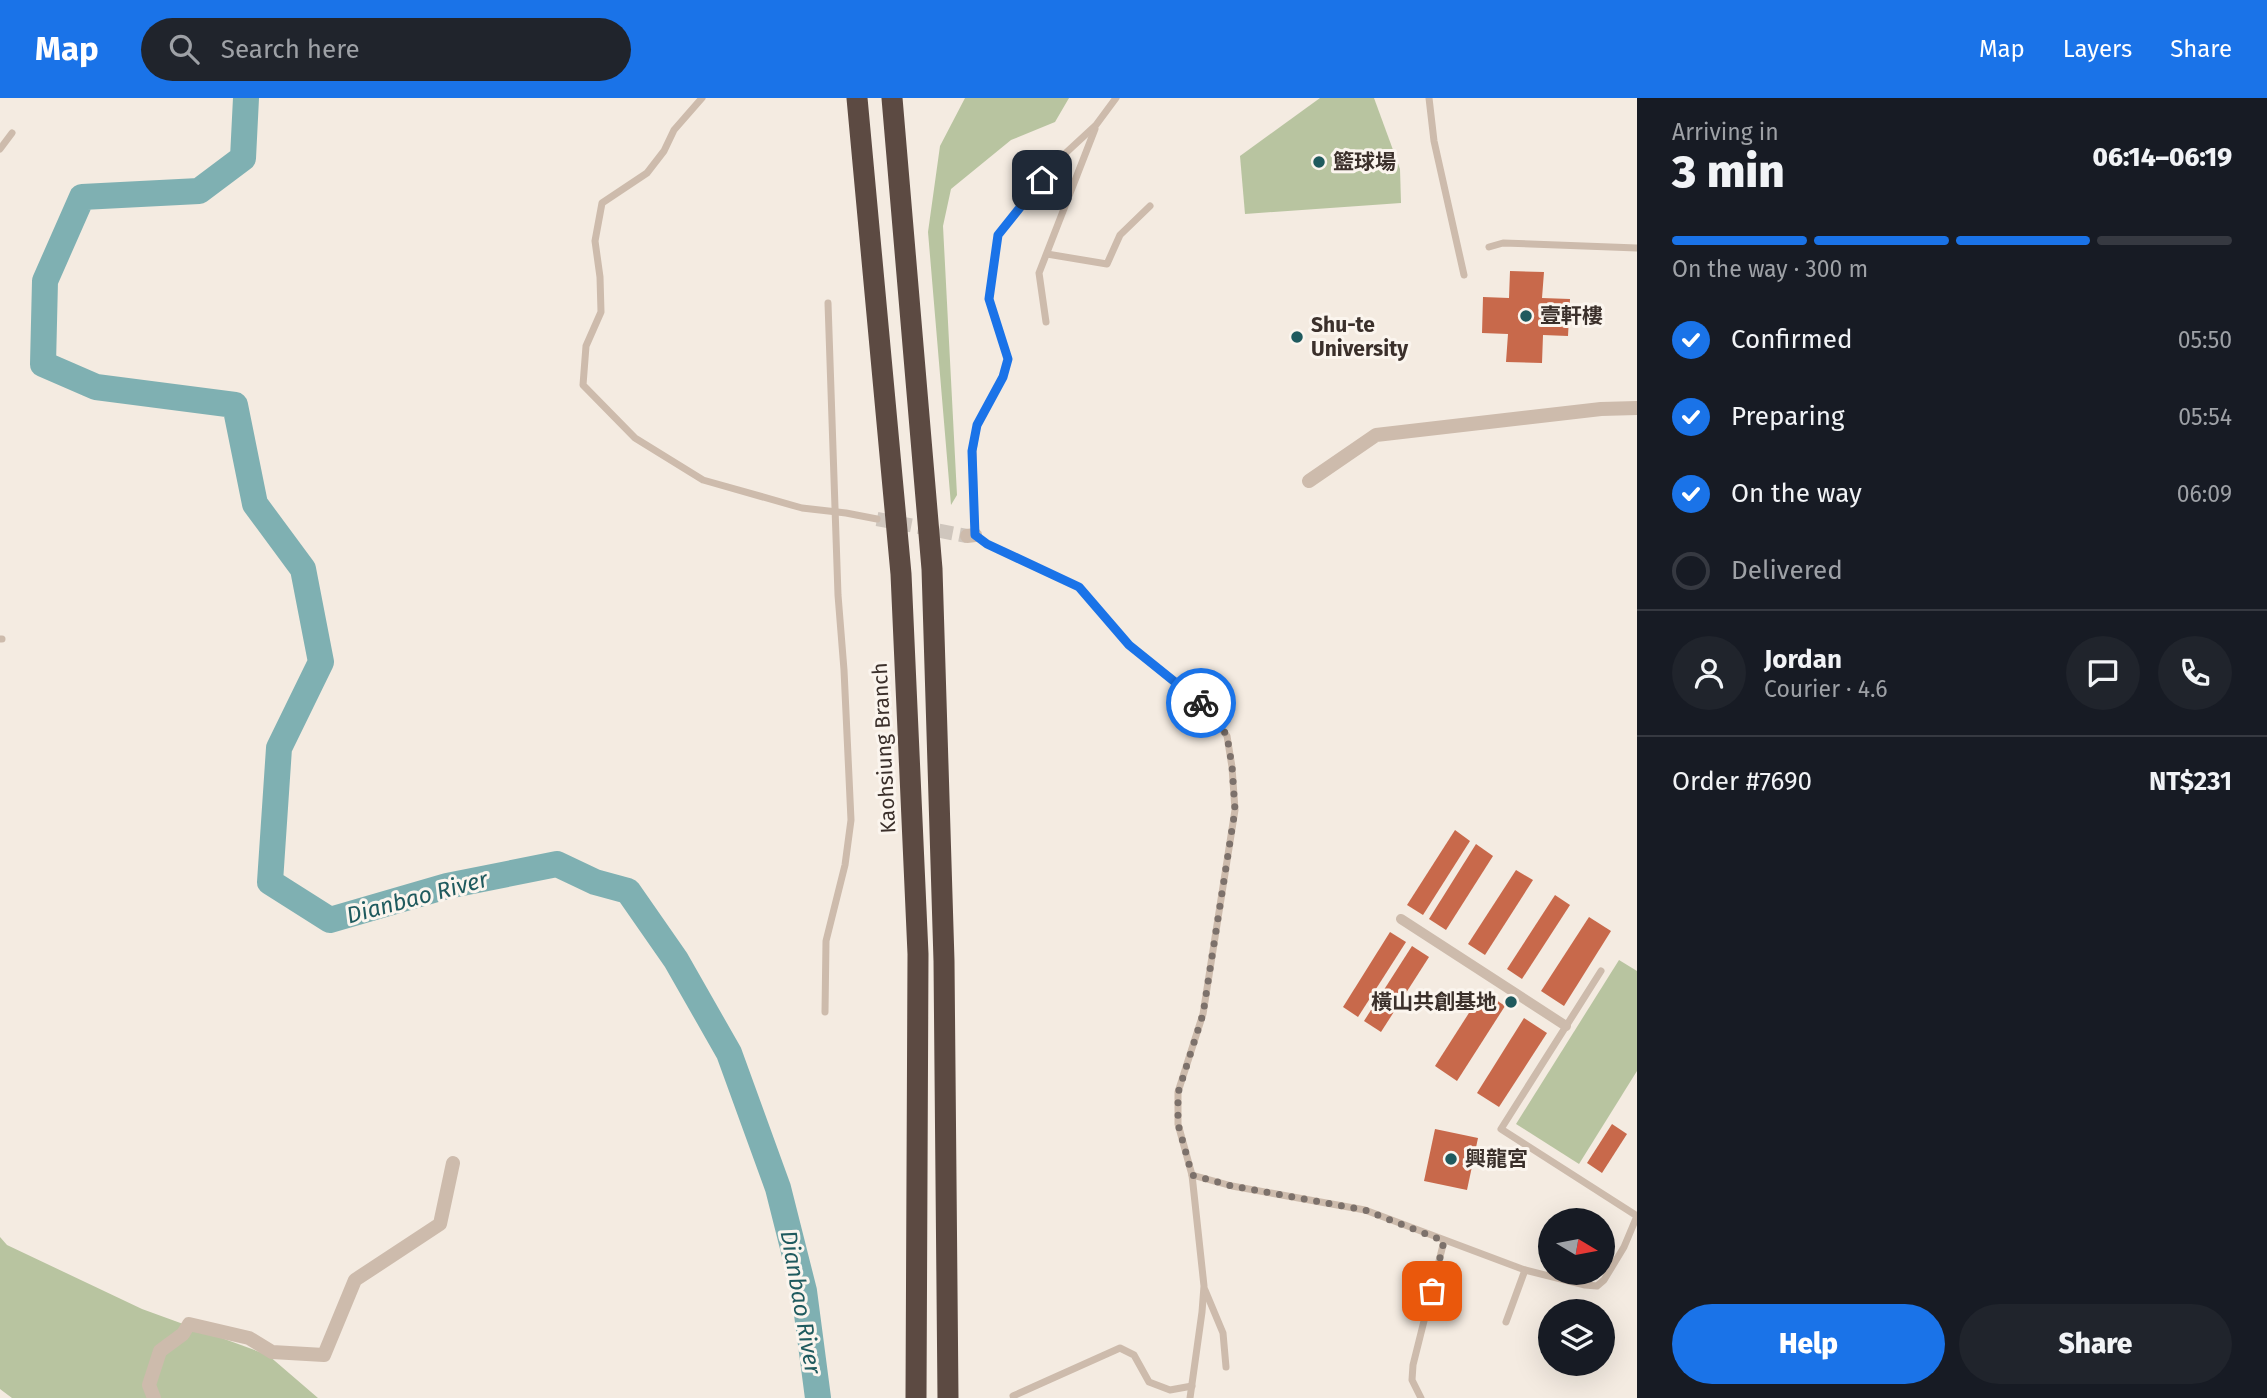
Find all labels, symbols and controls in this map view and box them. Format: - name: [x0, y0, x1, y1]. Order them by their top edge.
- search box: [141, 18, 631, 81]
- text: Map: [35, 29, 99, 69]
- icon: search: [165, 30, 203, 68]
- text: Search here: [221, 34, 360, 65]
- text: Map: [1979, 35, 2025, 63]
- text: Layers: [2063, 35, 2132, 63]
- text: Share: [2170, 35, 2232, 63]
- text: Arriving in: [1672, 118, 1779, 146]
- text: 06:14–06:19: [2093, 142, 2232, 173]
- text: 3 min: [1672, 144, 1785, 199]
- place label: 籃球場: [1333, 149, 1396, 175]
- pin: [1012, 150, 1072, 210]
- marker: 籃球場: [1311, 154, 1327, 170]
- icon: home: [1023, 161, 1061, 199]
- text: On the way · 300 m: [1672, 255, 1868, 283]
- place label: 壹軒樓: [1540, 303, 1603, 329]
- marker: 壹軒樓: [1518, 308, 1534, 324]
- place label: Shu-te University: [1311, 312, 1408, 362]
- icon: check: [1672, 321, 1710, 359]
- text: Confirmed: [1731, 324, 1852, 355]
- text: 05:50: [2178, 326, 2232, 354]
- marker: Shu-te University: [1289, 329, 1305, 345]
- icon: check: [1672, 398, 1710, 436]
- text: Preparing: [1731, 401, 1844, 432]
- text: 05:54: [2178, 403, 2232, 431]
- icon: check: [1672, 475, 1710, 513]
- text: On the way: [1731, 478, 1862, 509]
- text: 06:09: [2177, 480, 2232, 508]
- text: Delivered: [1731, 555, 1843, 586]
- button: person: [1672, 636, 1746, 710]
- button: chat: [2066, 636, 2140, 710]
- button: phone: [2158, 636, 2232, 710]
- text: Jordan: [1764, 644, 1842, 675]
- street label: Kaohsiung Branch: [867, 662, 901, 834]
- courier: [1166, 668, 1236, 738]
- text: Courier · 4.6: [1764, 675, 1888, 703]
- icon: bike: [1182, 684, 1220, 722]
- text: Order #7690: [1672, 766, 1812, 797]
- text: NT$231: [2149, 766, 2232, 797]
- water label: Dianbao River: [343, 864, 492, 929]
- place label: 橫山共創基地: [1371, 989, 1497, 1015]
- marker: 橫山共創基地: [1503, 994, 1519, 1010]
- place label: 興龍宮: [1465, 1146, 1528, 1172]
- marker: 興龍宮: [1443, 1151, 1459, 1167]
- north arrow: [1538, 1208, 1615, 1284]
- map controls: [1538, 1208, 1615, 1376]
- water label: Dianbao River: [775, 1228, 828, 1377]
- pin: [1402, 1261, 1462, 1321]
- icon: bag: [1413, 1272, 1451, 1310]
- button: layers: [1538, 1299, 1615, 1376]
- button: Help: [1672, 1304, 1945, 1384]
- button: Share: [1959, 1304, 2232, 1384]

